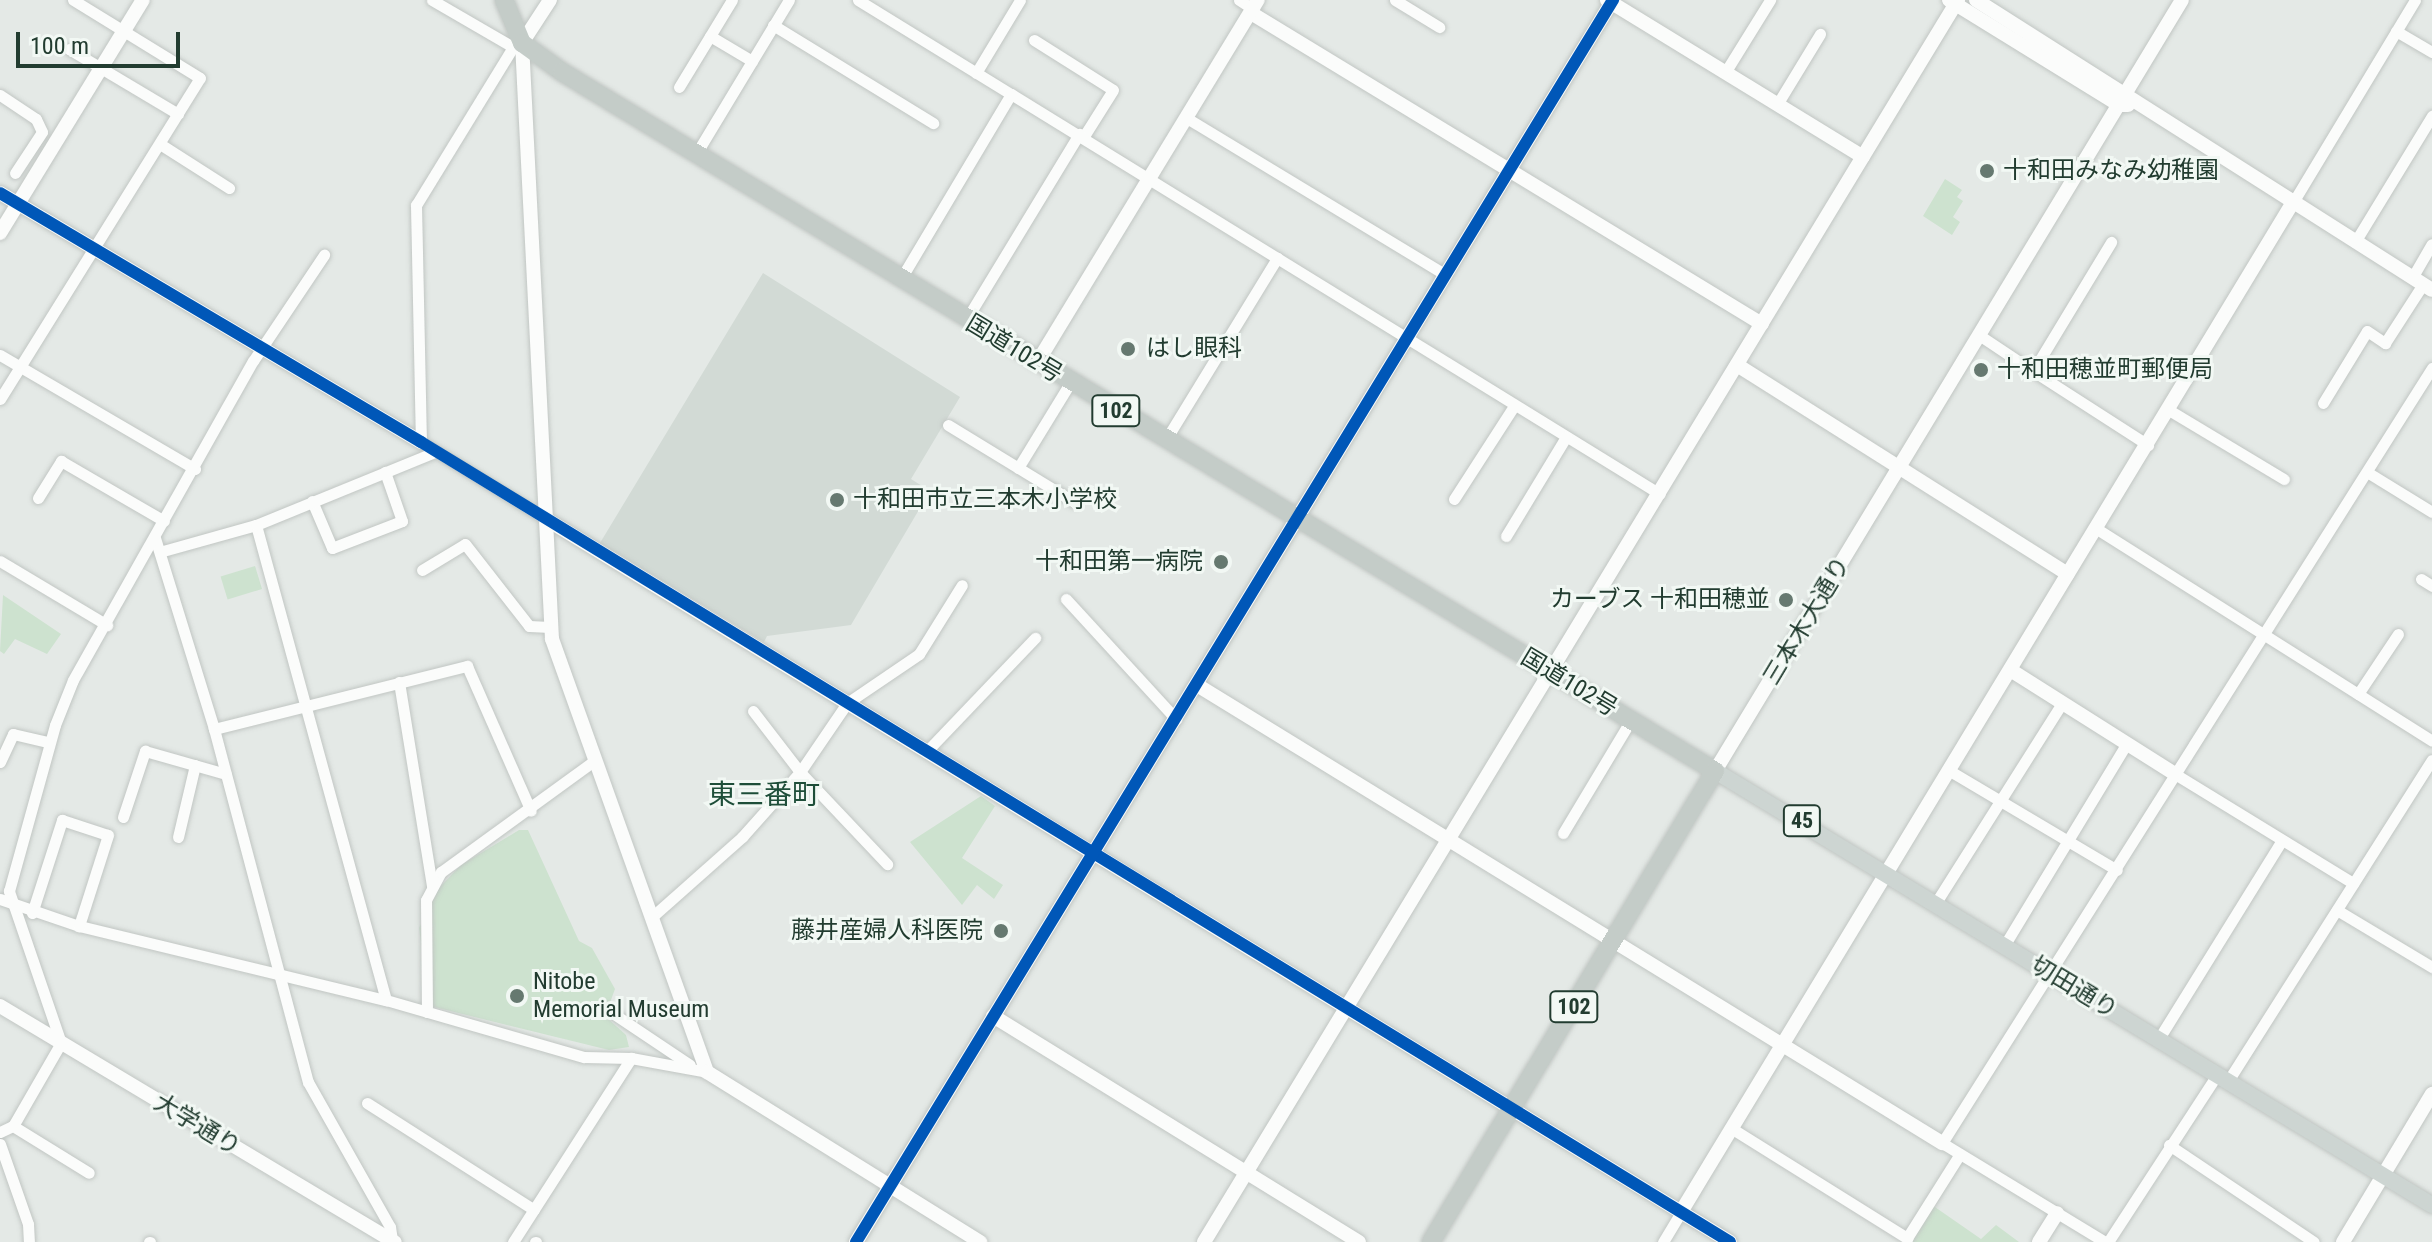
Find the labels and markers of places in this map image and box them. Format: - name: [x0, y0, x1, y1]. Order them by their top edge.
- place label: 十和田みなみ幼稚園: [2003, 157, 2219, 185]
- marker: 十和田みなみ幼稚園: [1978, 162, 1996, 180]
- place label: はし眼科: [1146, 335, 1242, 363]
- marker: はし眼科: [1117, 338, 1139, 360]
- place label: 十和田穂並町郵便局: [1997, 356, 2213, 384]
- marker: 十和田穂並町郵便局: [1972, 361, 1990, 379]
- place label: 十和田市立三本木小学校: [853, 486, 1117, 514]
- marker: 十和田市立三本木小学校: [828, 491, 846, 509]
- place label: 十和田第一病院: [1035, 548, 1203, 576]
- marker: 十和田第一病院: [1210, 551, 1232, 573]
- place label: カーブス 十和田穂並: [1548, 586, 1770, 614]
- marker: カーブス 十和田穂並: [1777, 591, 1795, 609]
- place label: 藤井産婦人科医院: [791, 917, 983, 945]
- marker: 藤井産婦人科医院: [990, 920, 1012, 942]
- place label: Nitobe Memorial Museum: [533, 968, 709, 1024]
- marker: Nitobe Memorial Museum: [508, 987, 526, 1005]

